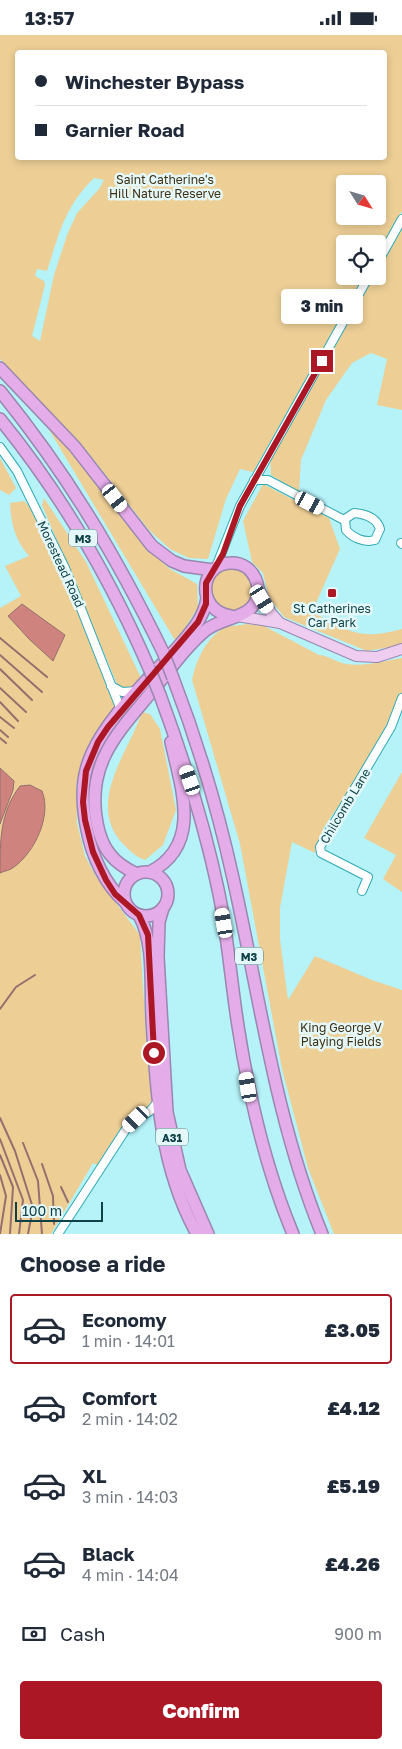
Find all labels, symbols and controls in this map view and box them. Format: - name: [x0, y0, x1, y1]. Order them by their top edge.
- text: 13:57: [25, 6, 74, 29]
- text: Winchester Bypass: [65, 70, 244, 93]
- text: Garnier Road: [65, 118, 185, 141]
- park label: Saint Catherine's Hill Nature Reserve: [109, 172, 221, 201]
- north arrow: [336, 175, 386, 225]
- map controls: [336, 175, 386, 285]
- button: locate: [336, 235, 386, 285]
- callout: 3 min: [281, 289, 363, 323]
- text: 3 min: [301, 296, 343, 316]
- route end: [311, 350, 333, 372]
- car: [99, 482, 130, 514]
- car: [293, 489, 326, 517]
- street label: Morestead Road: [34, 518, 88, 610]
- road number: M3: [69, 529, 97, 547]
- car: [247, 582, 276, 616]
- marker: St Catherines Car Park: [326, 587, 338, 599]
- place label: St Catherines Car Park: [293, 601, 371, 630]
- car: [178, 763, 201, 797]
- street label: Chilcomb Lane: [317, 766, 373, 846]
- car: [214, 907, 233, 939]
- road number: M3: [235, 947, 263, 964]
- park label: King George V Playing Fields: [300, 1020, 382, 1049]
- route start: [143, 1042, 165, 1064]
- car: [238, 1071, 257, 1103]
- car: [119, 1103, 152, 1135]
- road number: A31: [156, 1129, 188, 1145]
- scale bar: [15, 1199, 102, 1222]
- text: 100 m: [22, 1202, 62, 1219]
- text: Choose a ride: [20, 1250, 166, 1277]
- icon: car: [22, 1307, 67, 1352]
- text: Economy: [82, 1308, 167, 1331]
- text: £3.05: [325, 1318, 380, 1341]
- text: 1 min · 14:01: [82, 1331, 175, 1351]
- icon: car: [22, 1385, 67, 1430]
- text: Comfort: [82, 1386, 157, 1409]
- text: £4.12: [327, 1396, 380, 1419]
- text: 2 min · 14:02: [82, 1409, 178, 1429]
- icon: car: [22, 1463, 67, 1508]
- text: XL: [82, 1464, 107, 1487]
- text: £5.19: [327, 1474, 380, 1497]
- text: 3 min · 14:03: [82, 1487, 178, 1507]
- icon: car: [22, 1541, 67, 1586]
- text: Black: [82, 1542, 135, 1565]
- text: £4.26: [325, 1552, 380, 1575]
- text: 4 min · 14:04: [82, 1565, 179, 1585]
- icon: cash: [20, 1620, 48, 1648]
- text: Cash: [60, 1622, 105, 1645]
- text: 900 m: [334, 1624, 382, 1644]
- button: Confirm: [20, 1681, 382, 1739]

